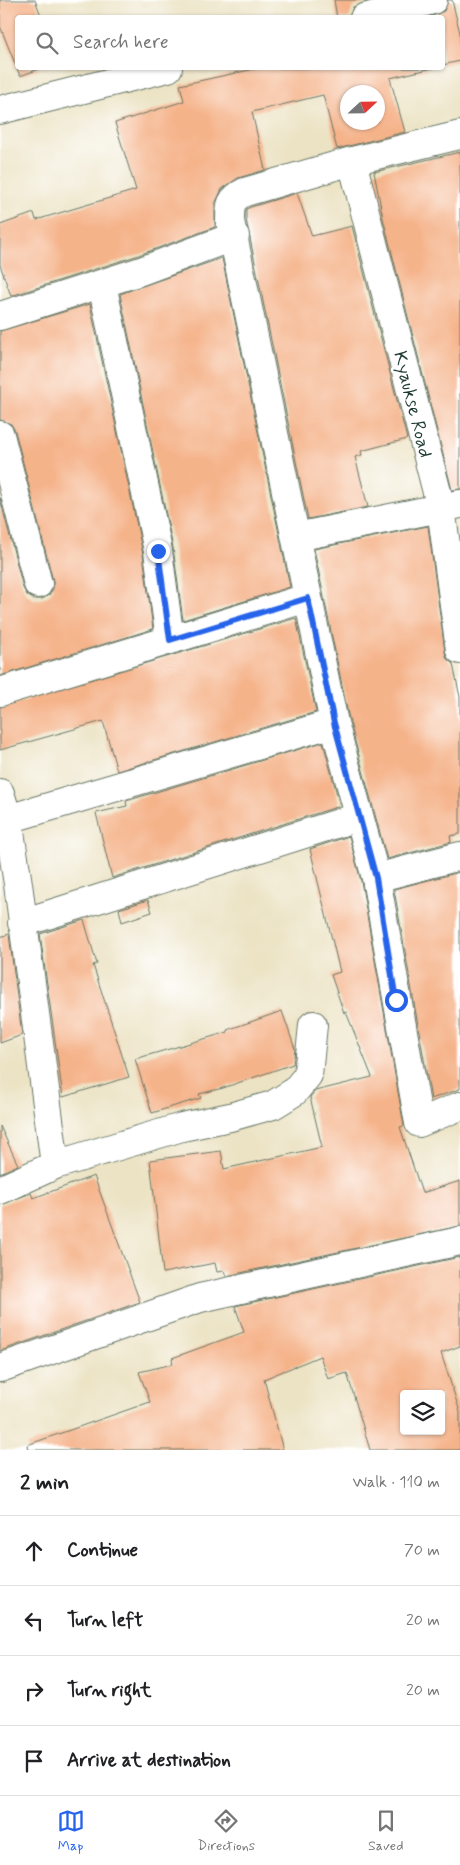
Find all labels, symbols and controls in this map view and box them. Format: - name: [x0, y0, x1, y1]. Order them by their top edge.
- search box: [15, 15, 445, 70]
- icon: search: [33, 29, 61, 57]
- text: Search here: [73, 30, 169, 55]
- north arrow: [340, 85, 385, 130]
- street label: Kyaukse Road: [387, 348, 438, 460]
- route end: [147, 540, 170, 563]
- route start: [385, 989, 408, 1012]
- map controls: [400, 1390, 445, 1435]
- button: layers: [400, 1390, 445, 1435]
- text: 2 min: [20, 1469, 69, 1497]
- text: Walk · 110 m: [352, 1472, 440, 1493]
- icon: ahead: [20, 1537, 48, 1565]
- text: Continue: [67, 1538, 138, 1563]
- text: 70 m: [404, 1540, 440, 1561]
- icon: left: [20, 1607, 48, 1635]
- text: Turn left: [67, 1608, 143, 1633]
- text: 20 m: [406, 1610, 440, 1631]
- icon: right: [20, 1677, 48, 1705]
- text: Turn right: [67, 1678, 151, 1703]
- text: 20 m: [406, 1680, 440, 1701]
- icon: arrive: [20, 1747, 48, 1775]
- text: Arrive at destination: [67, 1748, 231, 1773]
- tab: Map: [57, 1807, 85, 1855]
- tab: Directions: [198, 1807, 255, 1855]
- tab: Saved: [368, 1807, 403, 1855]

